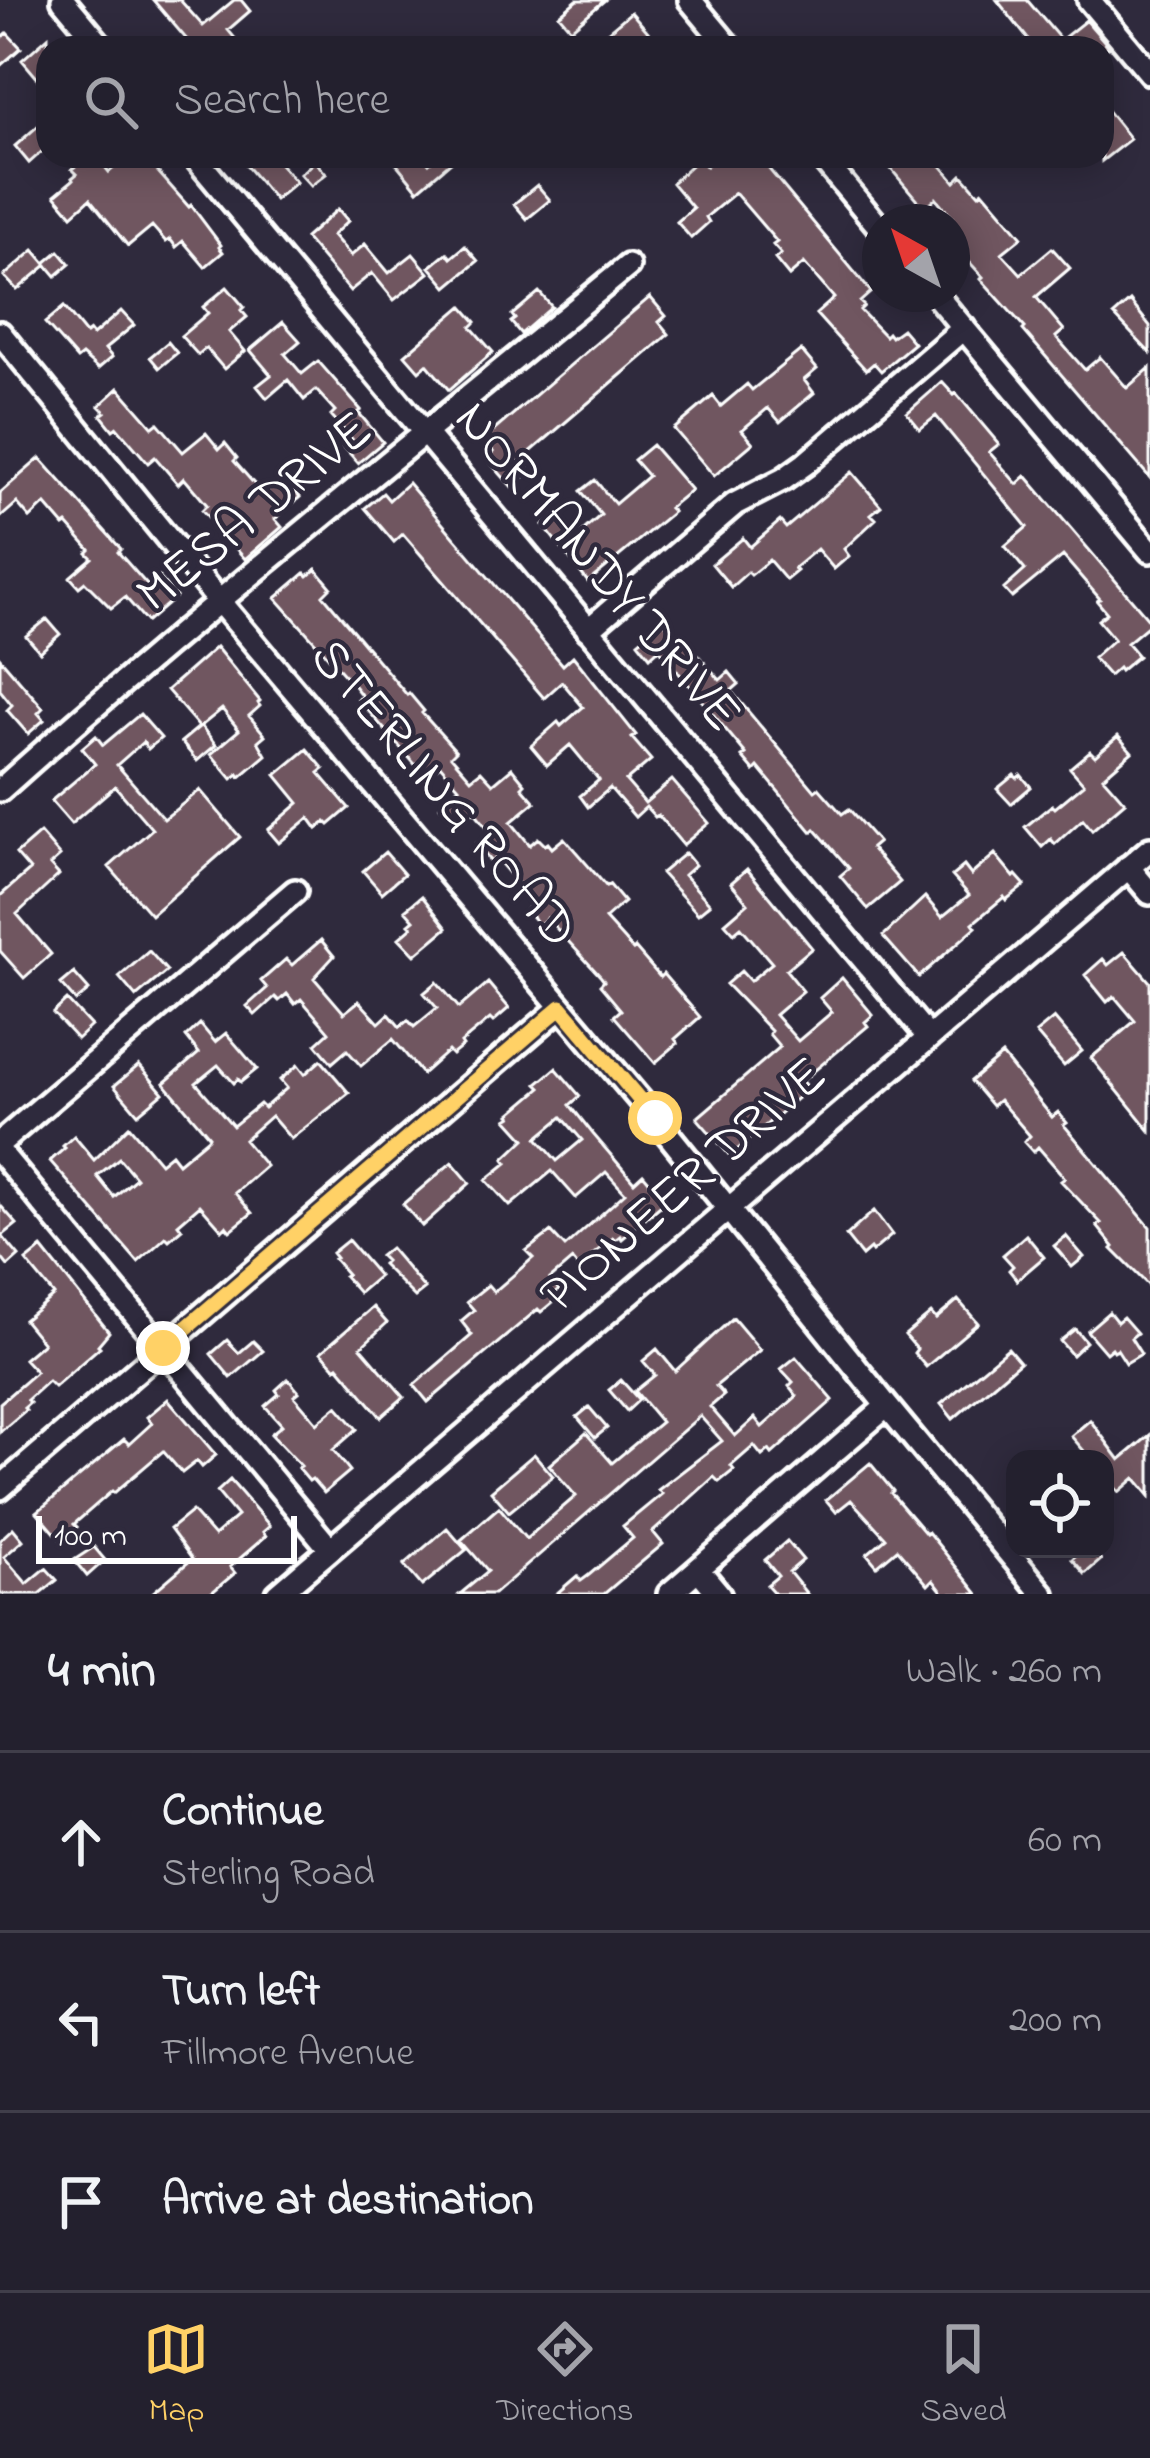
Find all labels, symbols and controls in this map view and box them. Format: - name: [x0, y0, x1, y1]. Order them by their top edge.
- search box: [36, 36, 1114, 168]
- icon: search: [78, 69, 144, 135]
- text: Search here: [174, 69, 390, 135]
- north arrow: [862, 204, 970, 312]
- street label: NORMANDY DRIVE: [434, 385, 758, 751]
- street label: MESA DRIVE: [121, 394, 391, 634]
- street label: STERLING ROAD: [289, 623, 595, 967]
- street label: PIONEER DRIVE: [524, 1040, 846, 1334]
- route start: [628, 1091, 682, 1145]
- route end: [136, 1321, 190, 1375]
- map controls: [1006, 1450, 1114, 1558]
- button: locate: [1006, 1450, 1114, 1558]
- scale bar: [36, 1510, 297, 1563]
- text: 100 m: [54, 1513, 127, 1561]
- text: 4 min: [48, 1635, 156, 1710]
- text: Walk · 260 m: [906, 1644, 1102, 1701]
- text: Continue: [162, 1780, 323, 1846]
- icon: ahead: [48, 1809, 114, 1875]
- text: 60 m: [1028, 1813, 1102, 1870]
- text: Sterling Road: [162, 1846, 375, 1903]
- text: Turn left: [162, 1960, 320, 2026]
- icon: left: [48, 1989, 114, 2055]
- text: 200 m: [1009, 1993, 1102, 2050]
- text: Fillmore Avenue: [162, 2026, 414, 2083]
- icon: arrive: [48, 2169, 114, 2235]
- text: Arrive at destination: [162, 2169, 533, 2235]
- tab: Map: [143, 2316, 209, 2436]
- tab: Directions: [496, 2316, 634, 2436]
- tab: Saved: [920, 2316, 1007, 2436]

